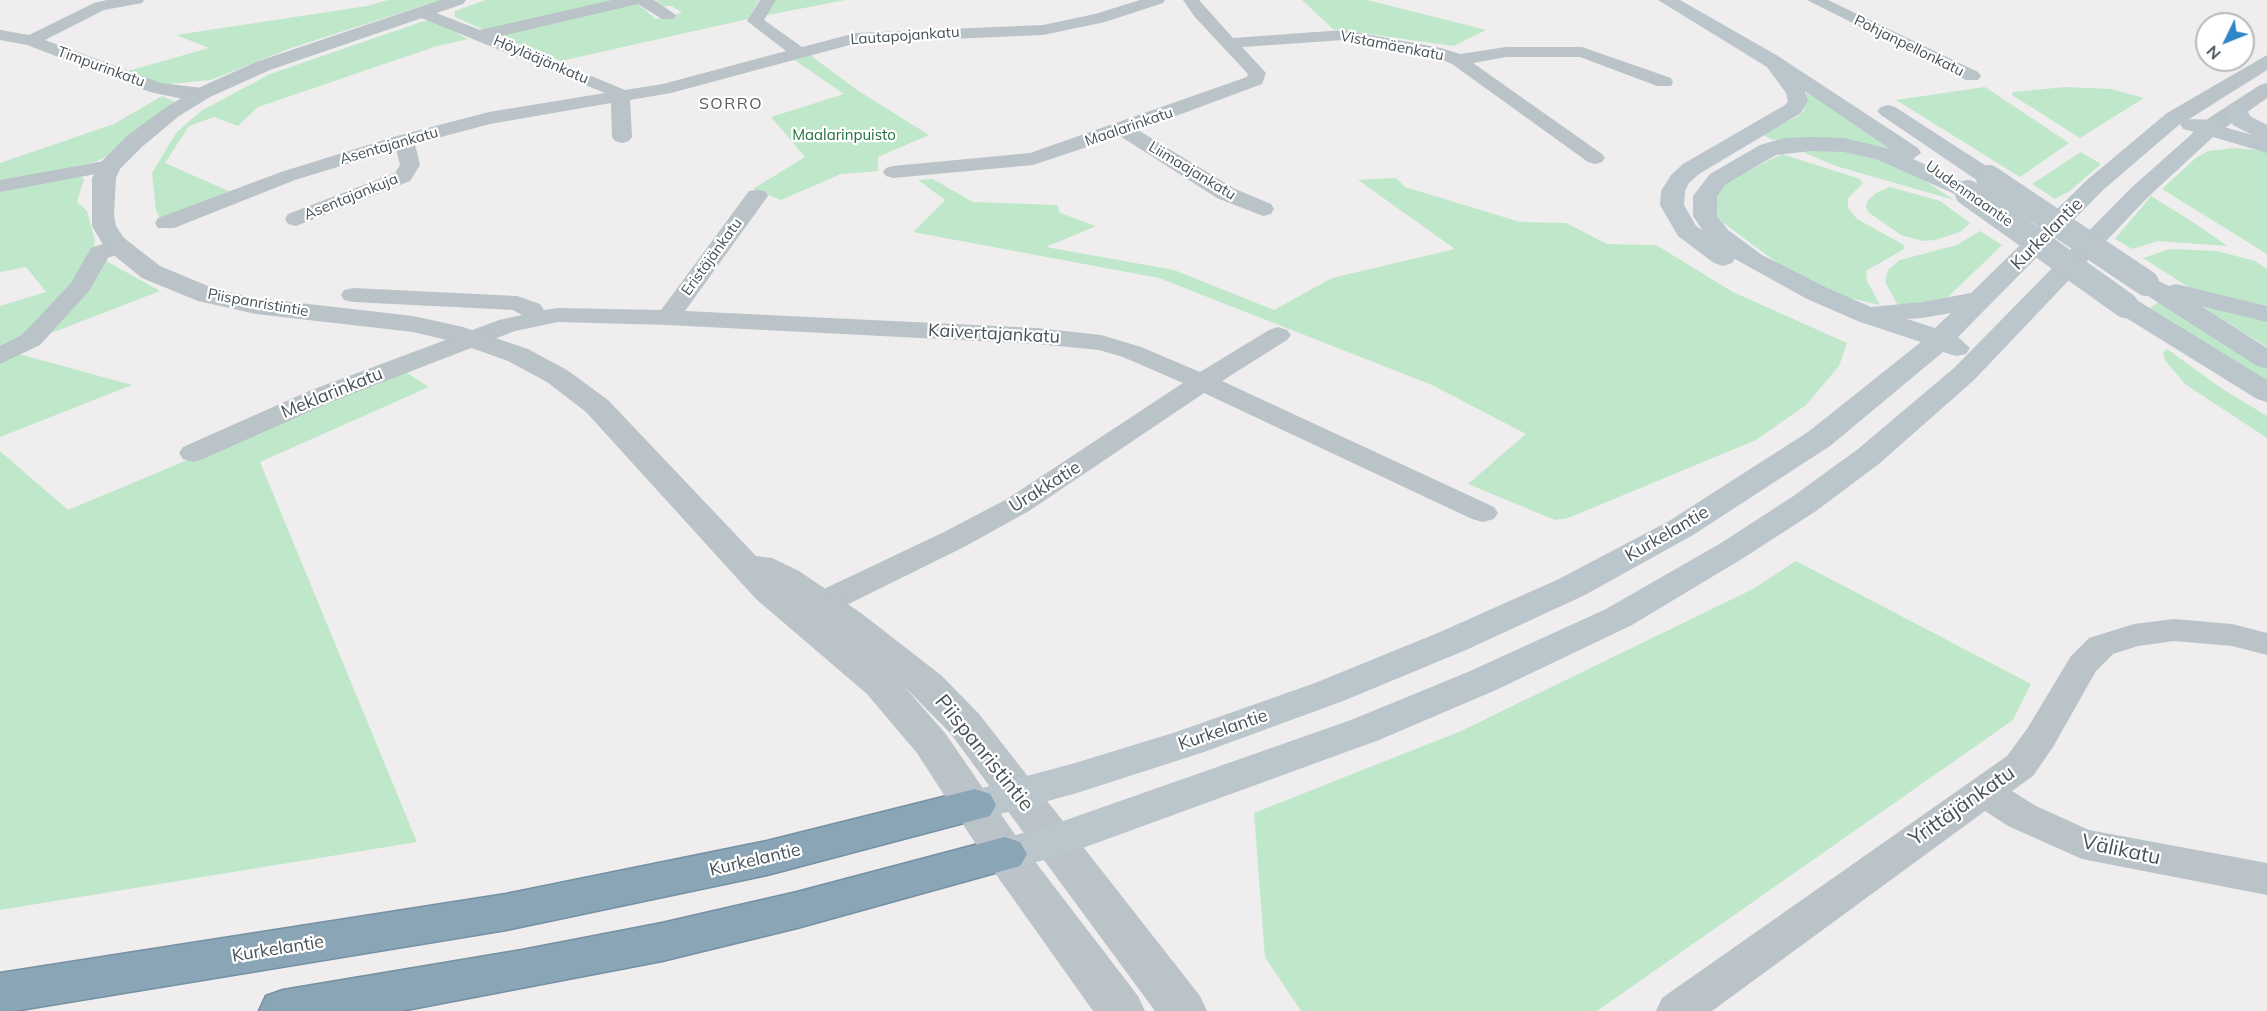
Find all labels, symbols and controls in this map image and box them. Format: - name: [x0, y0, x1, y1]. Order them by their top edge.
- street label: Pohjanpellonkatu: [1851, 12, 1967, 80]
- north arrow: [2195, 12, 2255, 72]
- street label: Lautapojankatu: [850, 23, 960, 49]
- street label: Vistamäenkatu: [1339, 27, 1445, 65]
- street label: Höylääjänkatu: [491, 32, 591, 88]
- text: N: [2202, 42, 2225, 64]
- street label: Timpurinkatu: [55, 43, 147, 91]
- district label: SORRO: [699, 94, 763, 114]
- street label: Maalarinkatu: [1083, 104, 1175, 150]
- street label: Asentajankatu: [338, 123, 440, 169]
- park label: Maalarinpuisto: [792, 126, 896, 144]
- street label: Liimaajankatu: [1145, 138, 1239, 204]
- street label: Uudenmaantie: [1922, 157, 2016, 231]
- street label: Asentajankuja: [301, 170, 401, 224]
- street label: Kurkelantie: [2006, 193, 2088, 275]
- street label: Eristäjänkatu: [678, 215, 746, 299]
- street label: Piispanristintie: [206, 285, 310, 321]
- street label: Kaivertajankatu: [927, 320, 1061, 348]
- street label: Meklarinkatu: [278, 363, 386, 423]
- street label: Urakkatie: [1005, 457, 1085, 517]
- street label: Kurkelantie: [1621, 501, 1713, 567]
- street label: Piispanristintie: [929, 690, 1039, 816]
- street label: Kurkelantie: [1176, 705, 1270, 755]
- street label: Yrittäjänkatu: [1904, 760, 2020, 852]
- street label: Välikatu: [2079, 829, 2163, 871]
- street label: Kurkelantie: [707, 839, 803, 881]
- street label: Kurkelantie: [230, 931, 326, 967]

